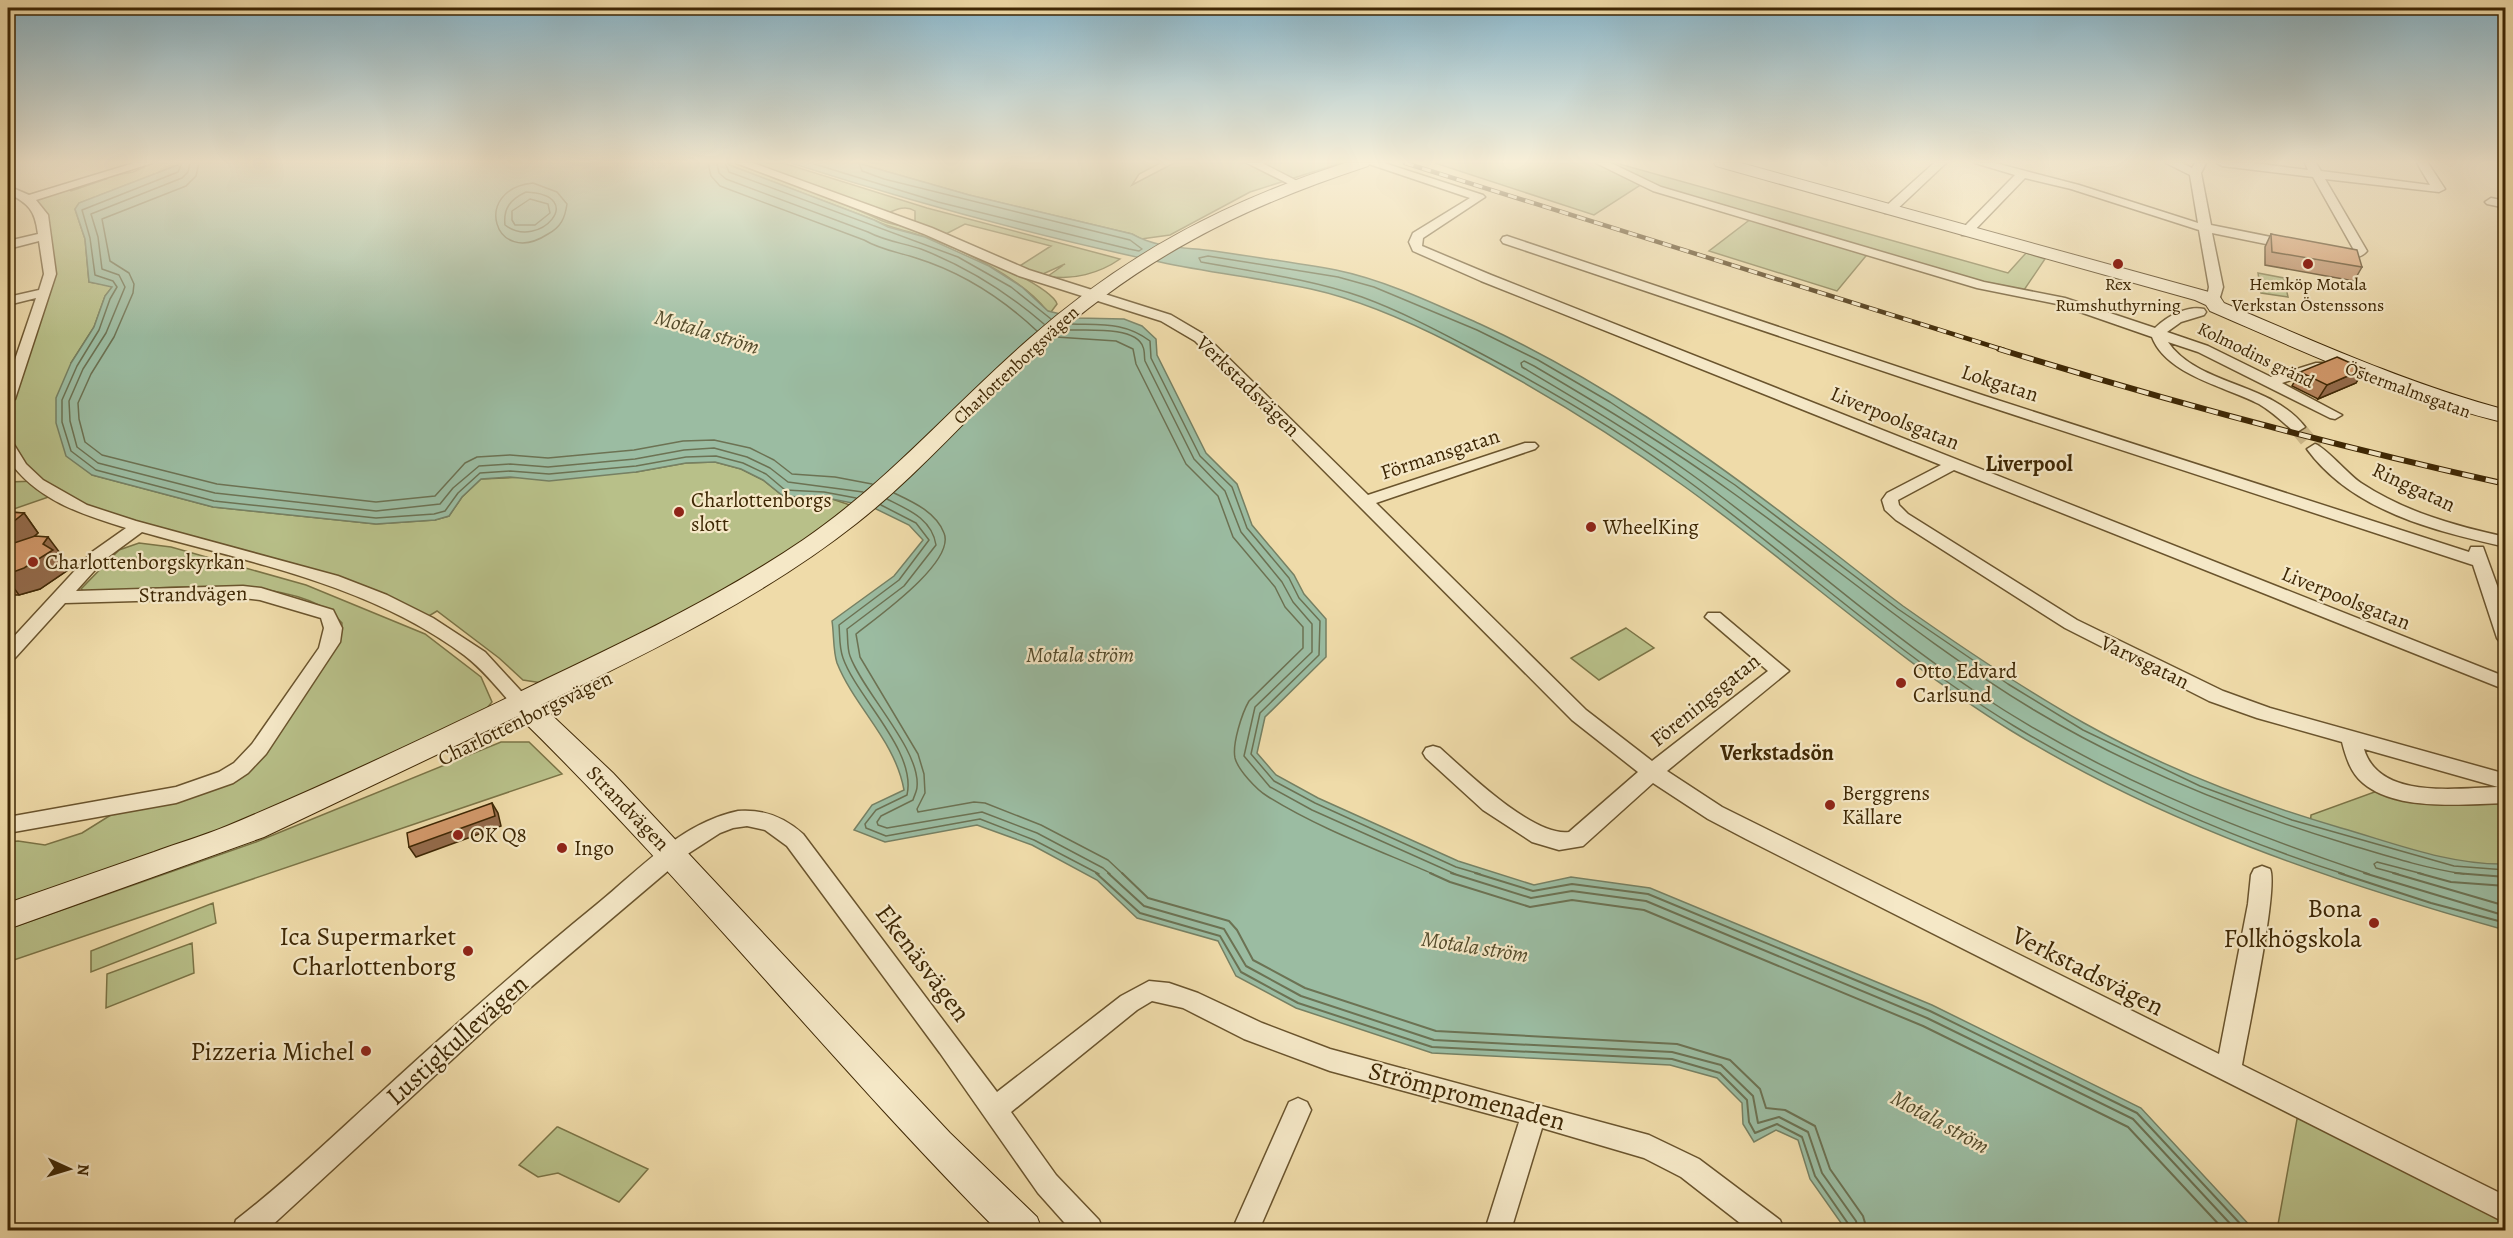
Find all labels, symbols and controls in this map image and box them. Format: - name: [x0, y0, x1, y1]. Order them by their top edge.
- marker: Rex Rumshuthyrning: [2111, 257, 2125, 271]
- marker: Hemköp Motala Verkstan Östenssons: [2301, 257, 2315, 271]
- place label: Rex Rumshuthyrning: [2055, 272, 2181, 317]
- place label: Hemköp Motala Verkstan Östenssons: [2231, 272, 2384, 317]
- street label: Charlottenborgsvägen: [948, 300, 1084, 430]
- water label: Motala ström: [651, 302, 763, 362]
- street label: Kolmodins gränd: [2194, 316, 2319, 394]
- street label: Verkstadsvägen: [1189, 329, 1306, 443]
- street label: Östermalmsgatan: [2342, 356, 2474, 424]
- street label: Lokgatan: [1958, 357, 2042, 409]
- street label: Liverpoolsgatan: [1826, 379, 1964, 457]
- street label: Förmansgatan: [1377, 422, 1503, 486]
- district label: Liverpool: [1985, 449, 2073, 479]
- street label: Ringgatan: [2368, 456, 2460, 518]
- place label: Charlottenborgs slott: [691, 486, 832, 538]
- marker: Charlottenborgs slott: [672, 505, 686, 519]
- place label: WheelKing: [1602, 513, 1699, 541]
- marker: WheelKing: [1584, 520, 1598, 534]
- place label: Charlottenborgskyrkan: [45, 548, 245, 576]
- marker: Charlottenborgskyrkan: [26, 555, 40, 569]
- street label: Liverpoolsgatan: [2277, 559, 2415, 637]
- street label: Strandvägen: [138, 579, 248, 609]
- street label: Varvsgatan: [2095, 628, 2194, 695]
- water label: Motala ström: [1026, 640, 1134, 670]
- street label: Föreningsgatan: [1644, 647, 1766, 753]
- place label: Otto Edvard Carlsund: [1913, 657, 2018, 709]
- street label: Charlottenborgsvägen: [433, 664, 617, 772]
- marker: Otto Edvard Carlsund: [1894, 676, 1908, 690]
- district label: Verkstadsön: [1719, 738, 1834, 768]
- street label: Strandvägen: [580, 759, 676, 857]
- place label: Berggrens Källare: [1842, 779, 1930, 831]
- marker: Berggrens Källare: [1823, 798, 1837, 812]
- place label: OK Q8: [470, 821, 527, 849]
- marker: OK Q8: [451, 828, 465, 842]
- place label: Ingo: [574, 834, 614, 862]
- marker: Ingo: [555, 841, 569, 855]
- place label: Bona Folkhögskola: [2224, 891, 2362, 956]
- street label: Ekenäsvägen: [867, 897, 979, 1029]
- marker: Bona Folkhögskola: [2367, 916, 2381, 930]
- street label: Verkstadsvägen: [2005, 917, 2170, 1024]
- place label: Ica Supermarket Charlottenborg: [280, 919, 456, 984]
- water label: Motala ström: [1419, 924, 1531, 970]
- marker: Ica Supermarket Charlottenborg: [461, 944, 475, 958]
- street label: Lustigkullevägen: [378, 967, 536, 1113]
- place label: Pizzeria Michel: [190, 1034, 354, 1069]
- marker: Pizzeria Michel: [359, 1044, 373, 1058]
- street label: Strömpromenaden: [1365, 1053, 1569, 1139]
- water label: Motala ström: [1885, 1083, 1995, 1161]
- north arrow: [39, 1139, 99, 1199]
- text: N: [72, 1163, 94, 1177]

